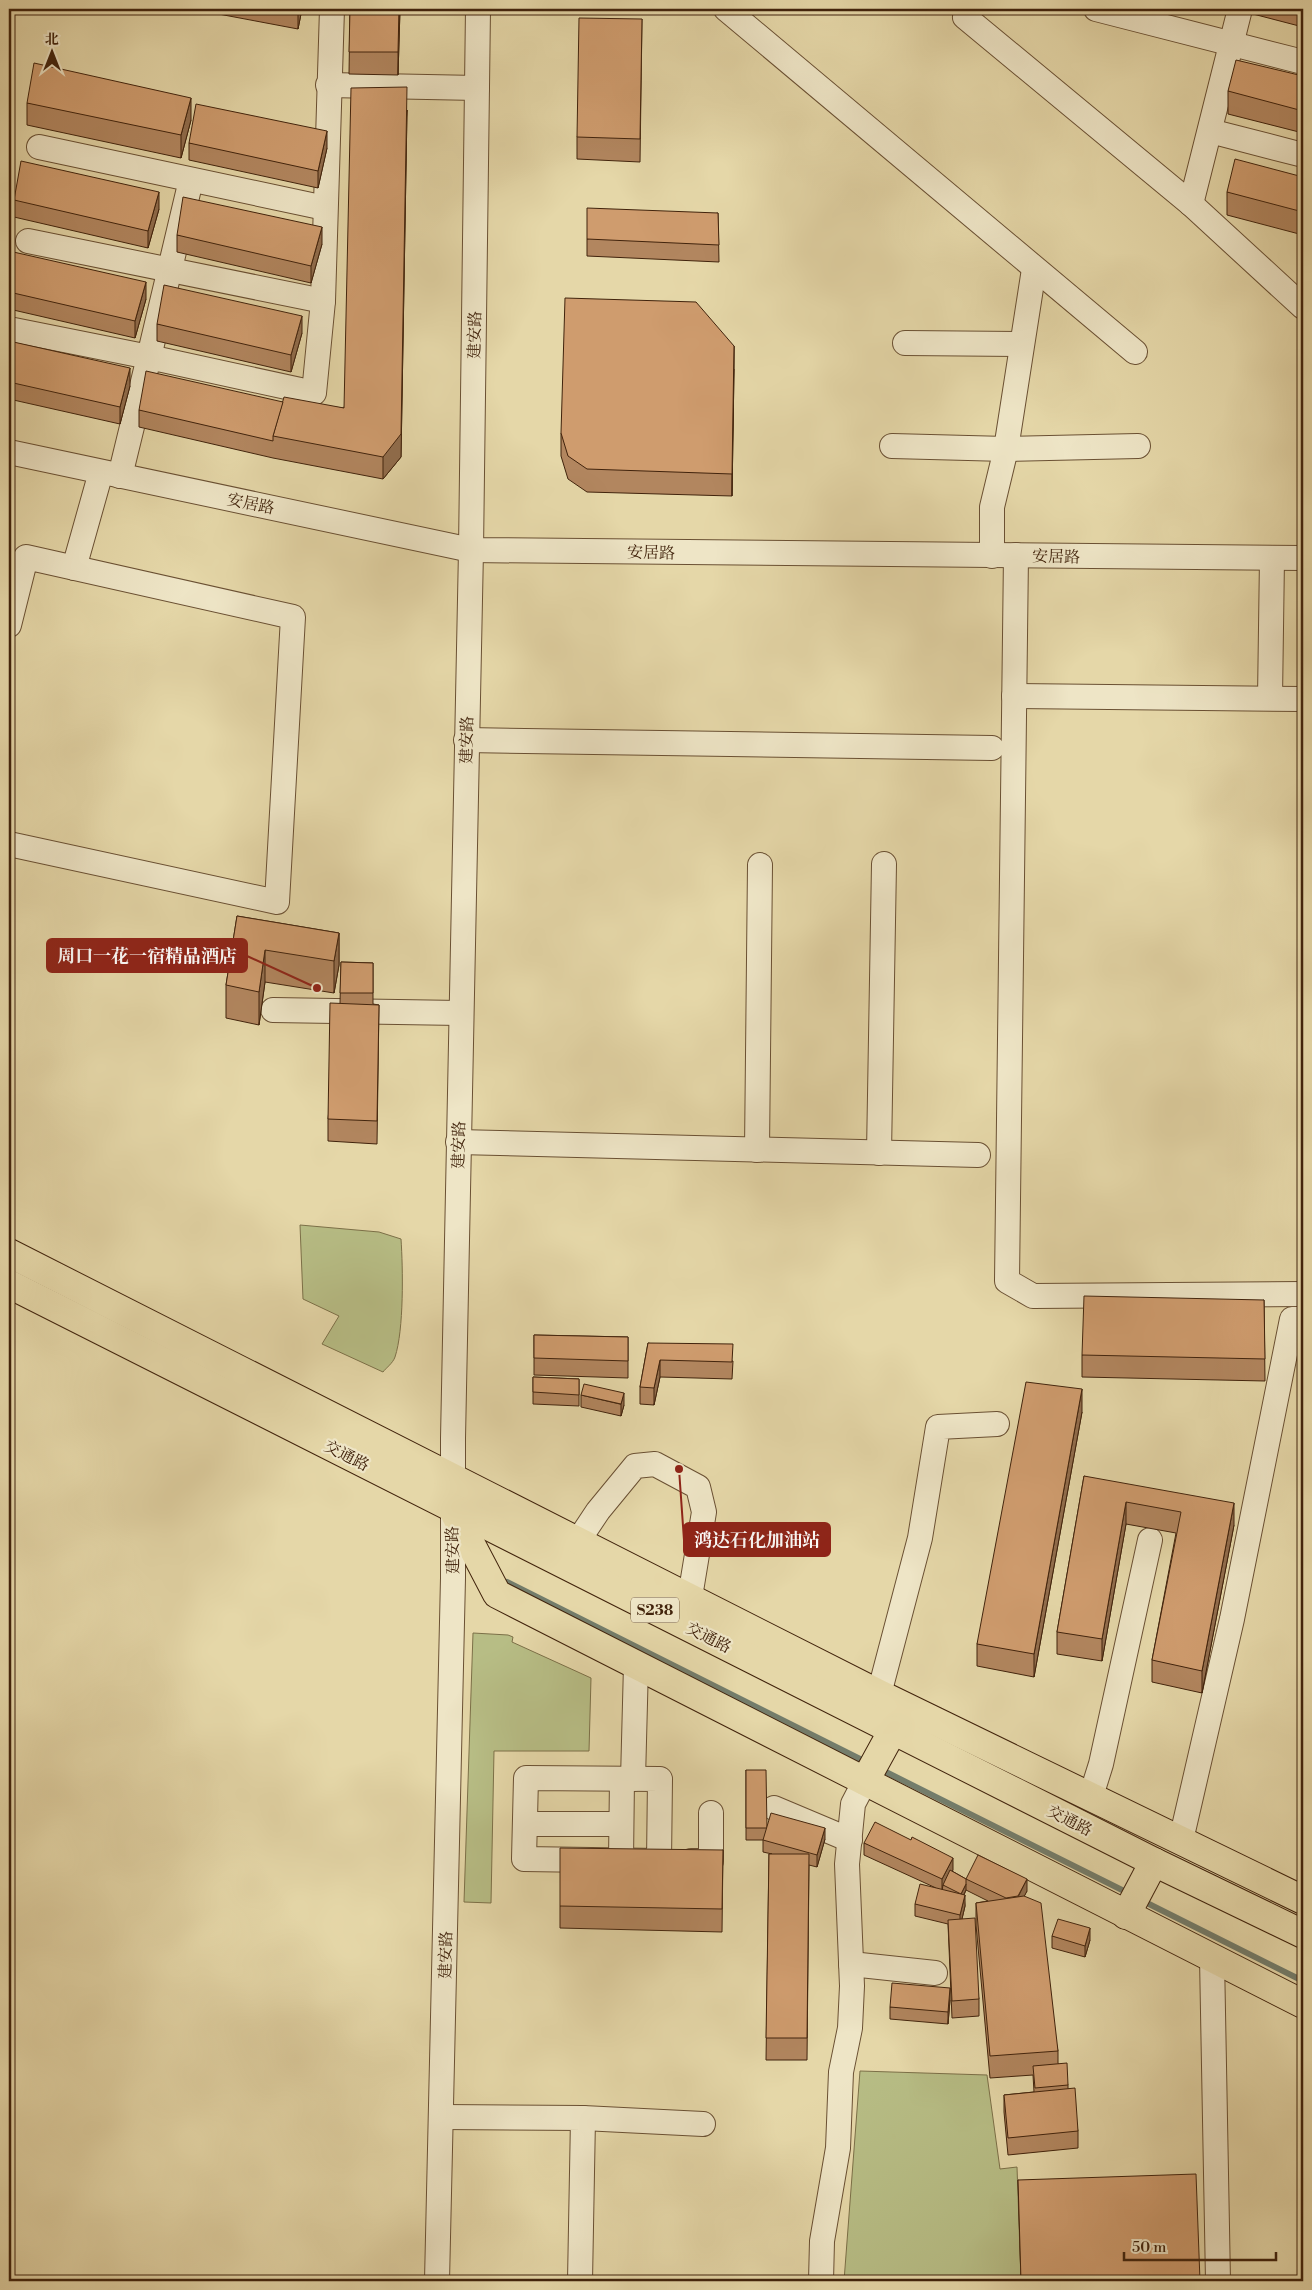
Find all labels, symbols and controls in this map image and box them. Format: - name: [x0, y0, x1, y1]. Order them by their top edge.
- north arrow: [28, 28, 78, 78]
- text: 北: [45, 31, 59, 49]
- street label: 建安路: [465, 311, 485, 359]
- street label: 安居路: [225, 489, 276, 519]
- street label: 安居路: [627, 543, 675, 563]
- street label: 安居路: [1032, 547, 1080, 567]
- street label: 建安路: [457, 716, 477, 764]
- callout: 周口一花一宿精品酒店: [47, 939, 247, 972]
- text: 周口一花一宿精品酒店: [57, 945, 237, 968]
- street label: 建安路: [449, 1121, 469, 1169]
- street label: 交通路: [321, 1436, 372, 1476]
- callout: 鸿达石化加油站: [684, 1523, 830, 1556]
- street label: 建安路: [443, 1526, 463, 1574]
- text: 鸿达石化加油站: [694, 1529, 820, 1552]
- road number: S238: [631, 1598, 679, 1622]
- street label: 交通路: [683, 1618, 734, 1658]
- street label: 交通路: [1044, 1801, 1095, 1841]
- street label: 建安路: [436, 1931, 456, 1979]
- scale bar: [1124, 2230, 1277, 2262]
- text: 50 m: [1132, 2238, 1166, 2257]

